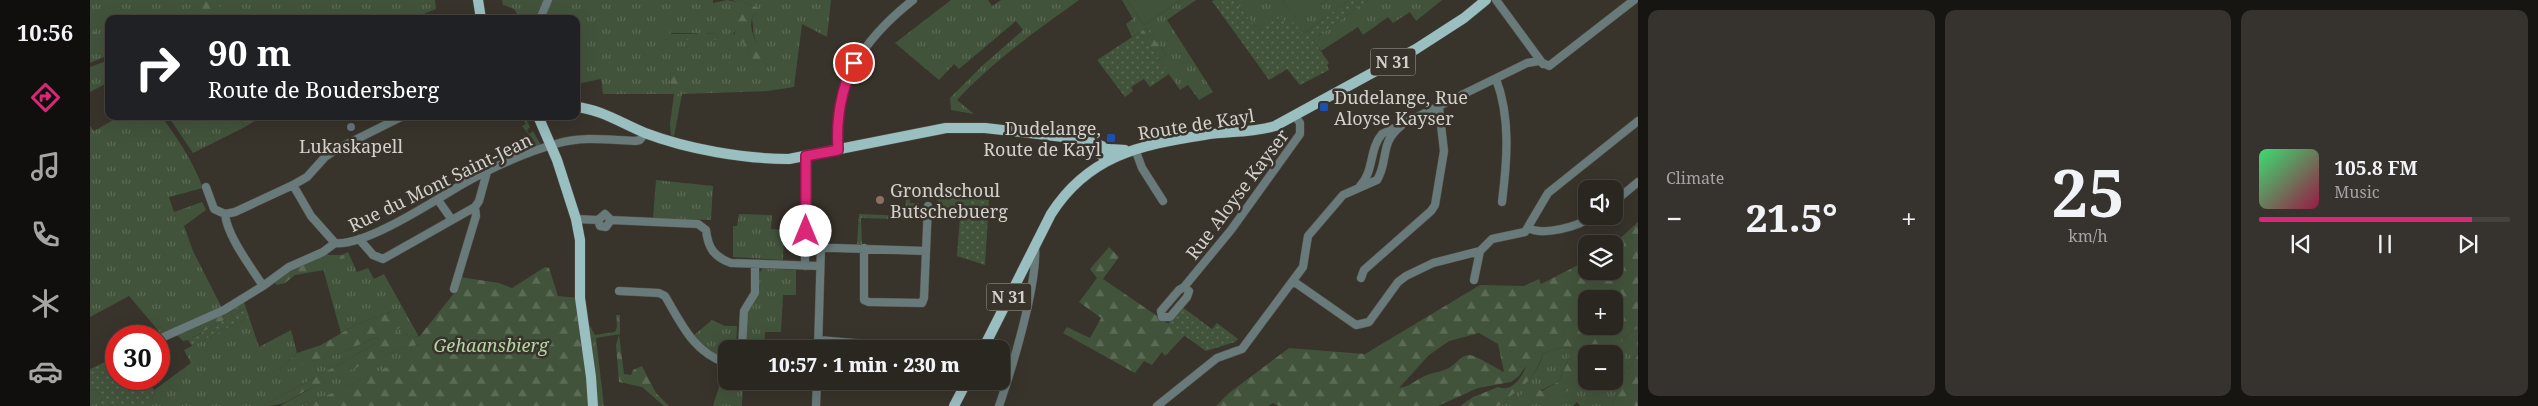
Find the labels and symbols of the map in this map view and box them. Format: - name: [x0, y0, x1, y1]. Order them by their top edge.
- pin: [833, 42, 875, 84]
- road number: N 31: [1370, 48, 1416, 76]
- place label: Dudelange, Rue Aloyse Kayser: [1334, 85, 1468, 130]
- marker: Dudelange, Rue Aloyse Kayser: [1318, 101, 1330, 113]
- street label: Route de Kayl: [1136, 103, 1256, 145]
- place label: Dudelange, Route de Kayl: [983, 116, 1101, 161]
- marker: Lukaskapell: [345, 121, 357, 133]
- street label: Rue Aloyse Kayser: [1180, 124, 1294, 264]
- street label: Rue du Mont Saint-Jean: [344, 127, 536, 237]
- marker: Dudelange, Route de Kayl: [1105, 132, 1117, 144]
- place label: Lukaskapell: [299, 134, 403, 158]
- place label: Grondschoul Butschebuerg: [890, 178, 1008, 223]
- marker: Grondschoul Butschebuerg: [874, 194, 886, 206]
- position arrow: [779, 204, 831, 256]
- road number: N 31: [986, 284, 1032, 310]
- speed limit sign: 30: [105, 325, 170, 390]
- park label: Gehaansbierg: [433, 333, 549, 357]

